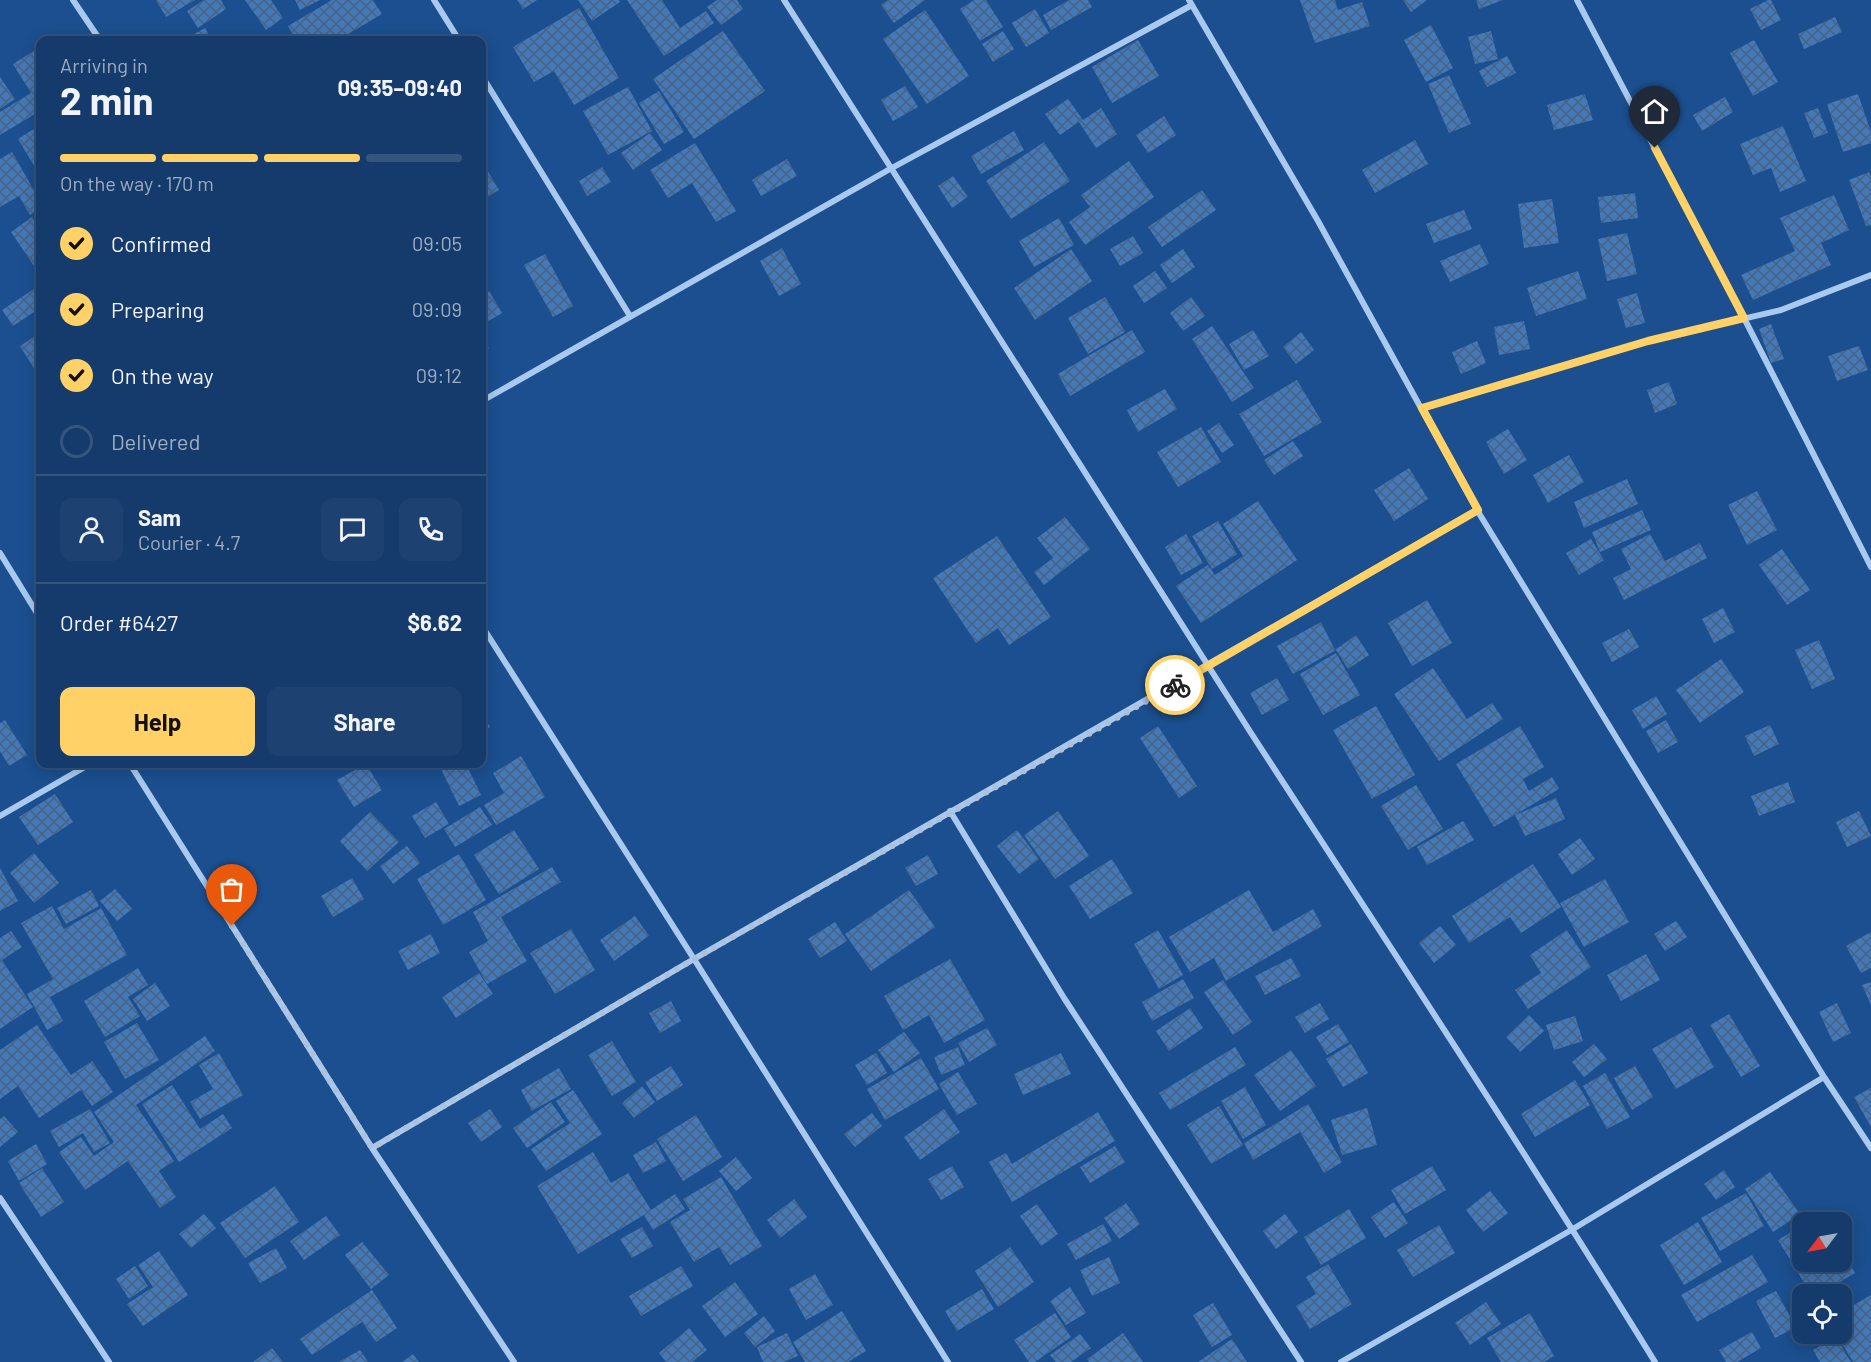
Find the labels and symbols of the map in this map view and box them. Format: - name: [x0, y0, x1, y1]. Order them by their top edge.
- pin: [1629, 86, 1680, 148]
- courier: [1145, 655, 1205, 715]
- pin: [206, 864, 257, 926]
- north arrow: [1792, 1212, 1852, 1272]

